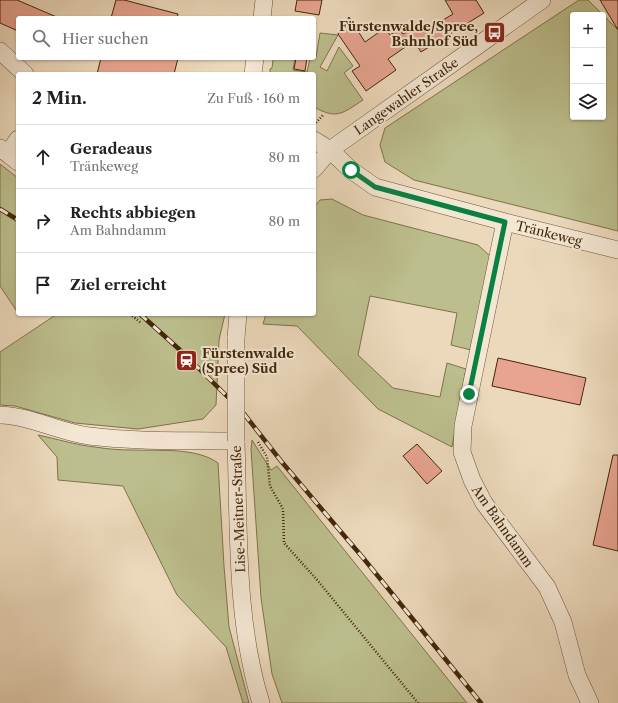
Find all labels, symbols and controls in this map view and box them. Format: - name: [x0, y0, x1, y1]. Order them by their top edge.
- map controls: [570, 12, 606, 120]
- button: +: [570, 12, 606, 48]
- search box: [16, 16, 316, 60]
- place label: Fürstenwalde/Spree, Bahnhof Süd: [339, 18, 478, 49]
- bus stop icon: Fürstenwalde/Spree, Bahnhof Süd: [481, 20, 507, 46]
- icon: search: [30, 27, 52, 49]
- text: Hier suchen: [62, 29, 149, 48]
- button: −: [570, 48, 606, 84]
- street label: Langewahler Straße: [351, 54, 461, 138]
- button: layers: [570, 84, 606, 120]
- text: 2 Min.: [32, 88, 87, 108]
- text: Zu Fuß · 160 m: [207, 90, 300, 106]
- text: Geradeaus: [70, 139, 152, 158]
- icon: ahead: [32, 146, 54, 168]
- text: 80 m: [268, 149, 300, 165]
- text: Tränkeweg: [70, 158, 138, 174]
- route start: [342, 161, 360, 179]
- text: Rechts abbiegen: [70, 203, 196, 222]
- icon: right: [32, 210, 54, 232]
- text: 80 m: [268, 213, 300, 229]
- street label: Tränkeweg: [514, 217, 584, 249]
- text: Am Bahndamm: [70, 222, 166, 238]
- icon: arrive: [32, 274, 54, 296]
- text: Ziel erreicht: [70, 275, 166, 294]
- place label: Fürstenwalde (Spree) Süd: [202, 345, 294, 376]
- station icon: Fürstenwalde (Spree) Süd: [173, 347, 199, 373]
- route end: [460, 385, 478, 403]
- street label: Lise-Meitner-Straße: [228, 445, 248, 573]
- street label: Am Bahndamm: [468, 481, 537, 570]

